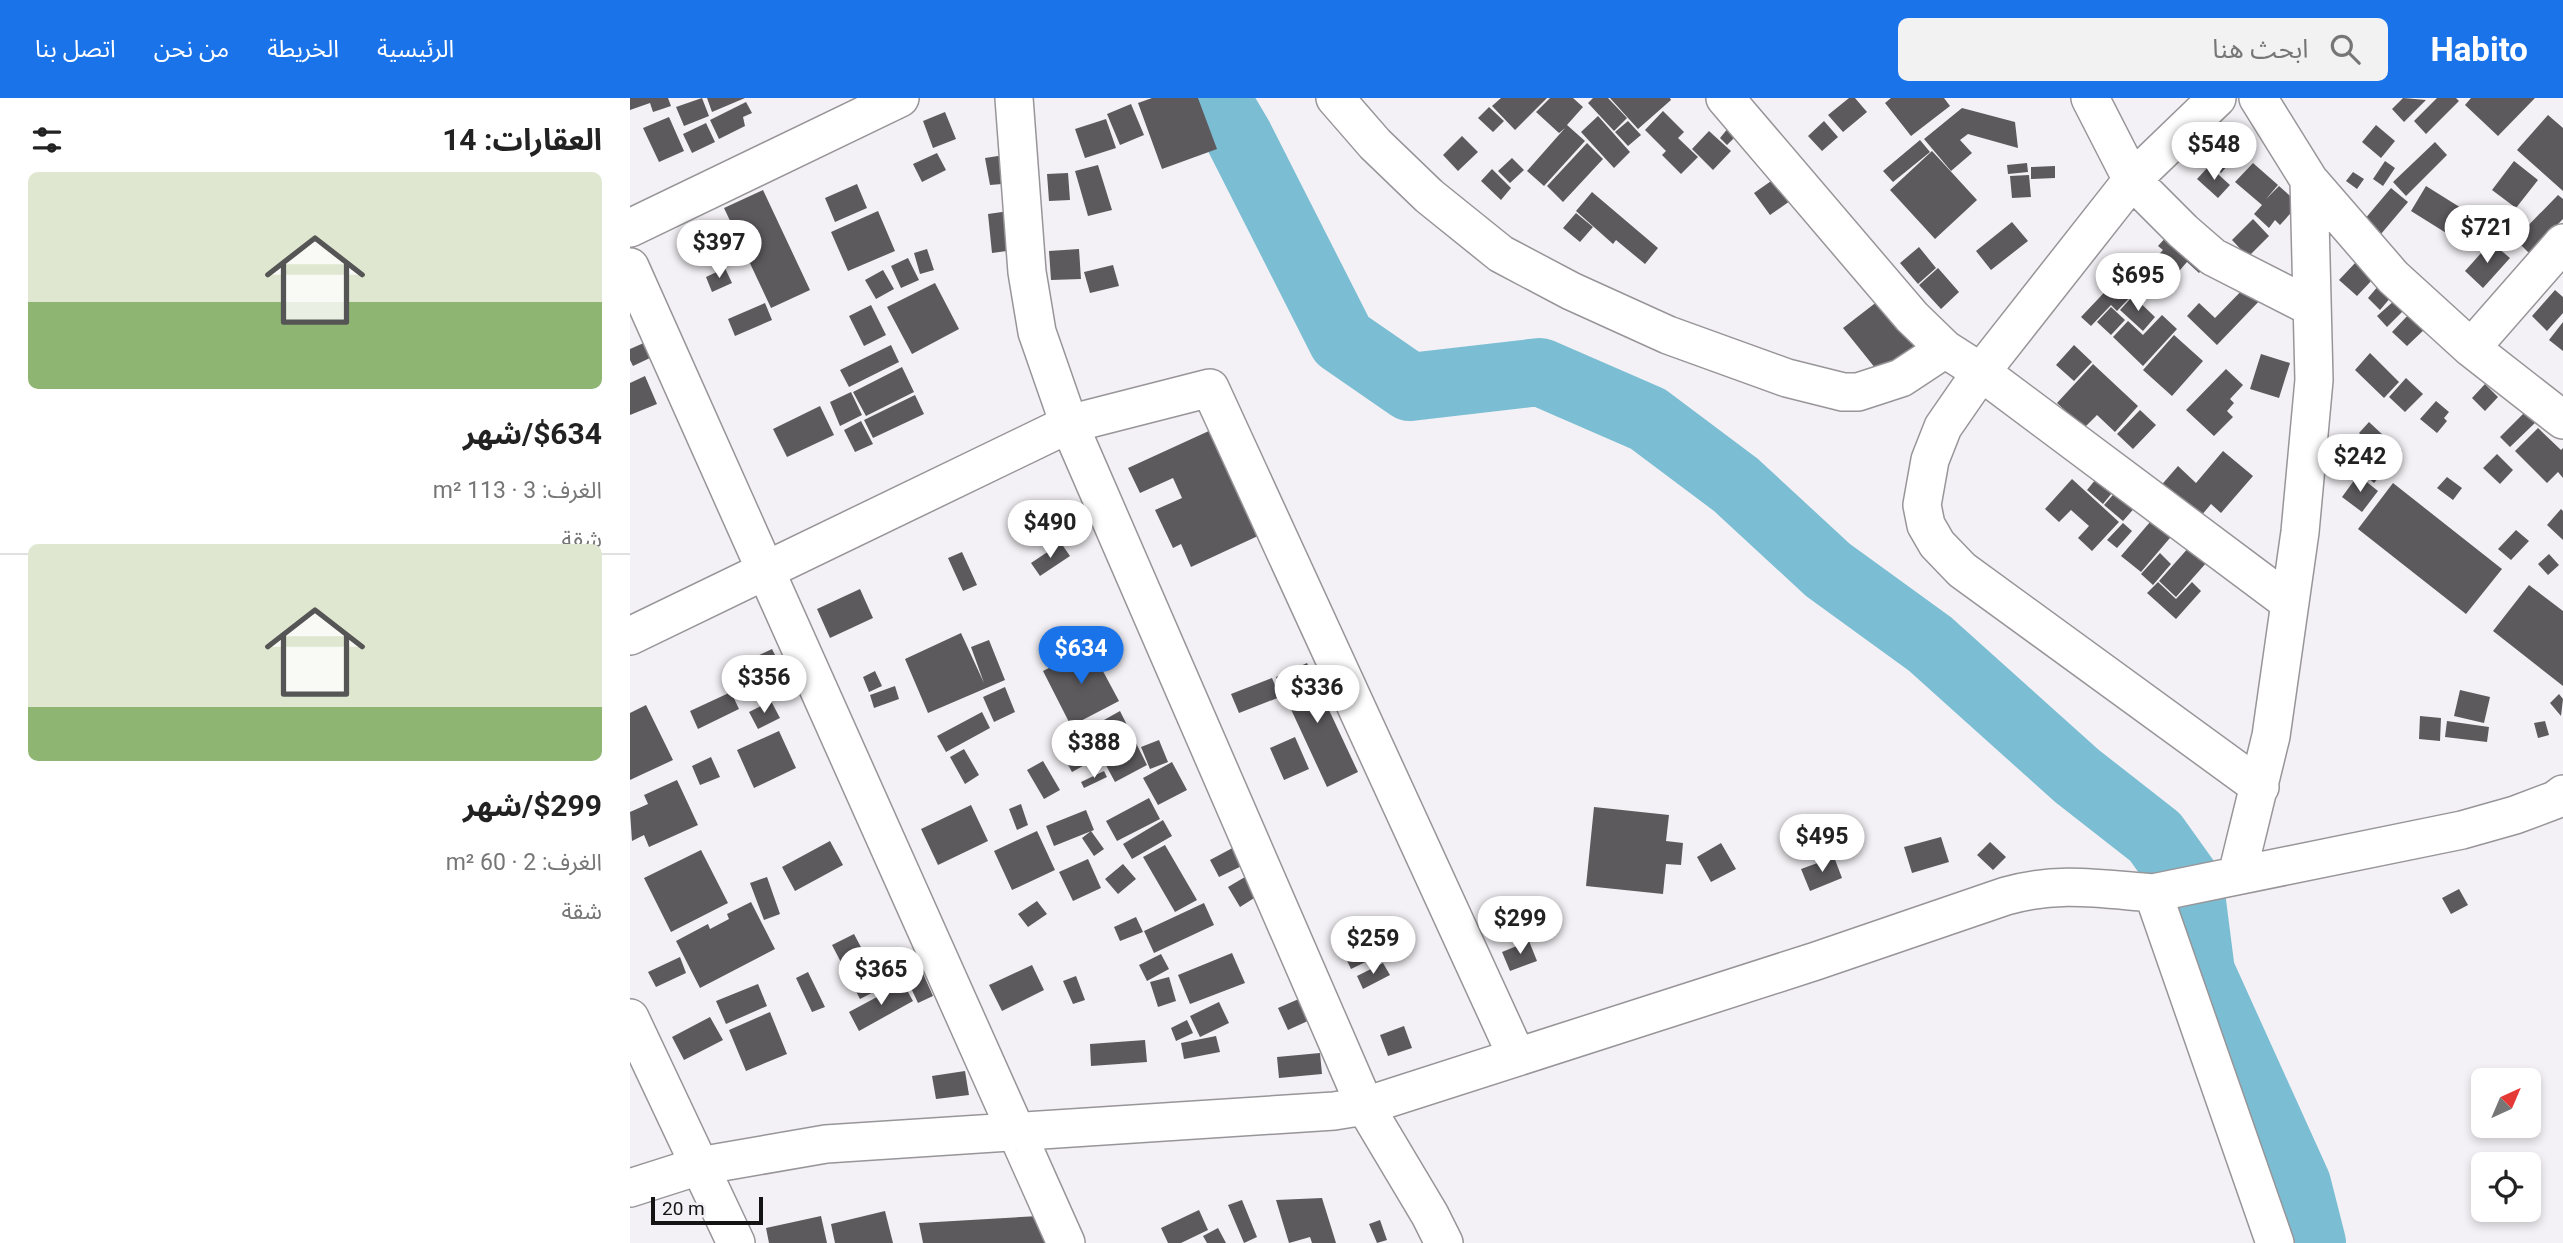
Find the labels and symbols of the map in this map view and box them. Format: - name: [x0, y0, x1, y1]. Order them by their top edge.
- pin: $548: [2173, 122, 2255, 182]
- pin: $721: [2446, 206, 2528, 265]
- pin: $397: [678, 220, 760, 280]
- pin: $695: [2097, 254, 2179, 313]
- pin: $242: [2319, 434, 2401, 494]
- pin: $490: [1009, 500, 1091, 560]
- pin: $634: [1040, 626, 1122, 686]
- pin: $356: [723, 656, 805, 715]
- pin: $336: [1276, 666, 1358, 725]
- pin: $388: [1053, 720, 1135, 780]
- pin: $495: [1781, 814, 1863, 874]
- pin: $299: [1479, 896, 1561, 956]
- pin: $259: [1332, 916, 1414, 976]
- pin: $365: [840, 948, 922, 1007]
- north arrow: [2471, 1068, 2541, 1138]
- scale bar: [651, 1194, 763, 1226]

